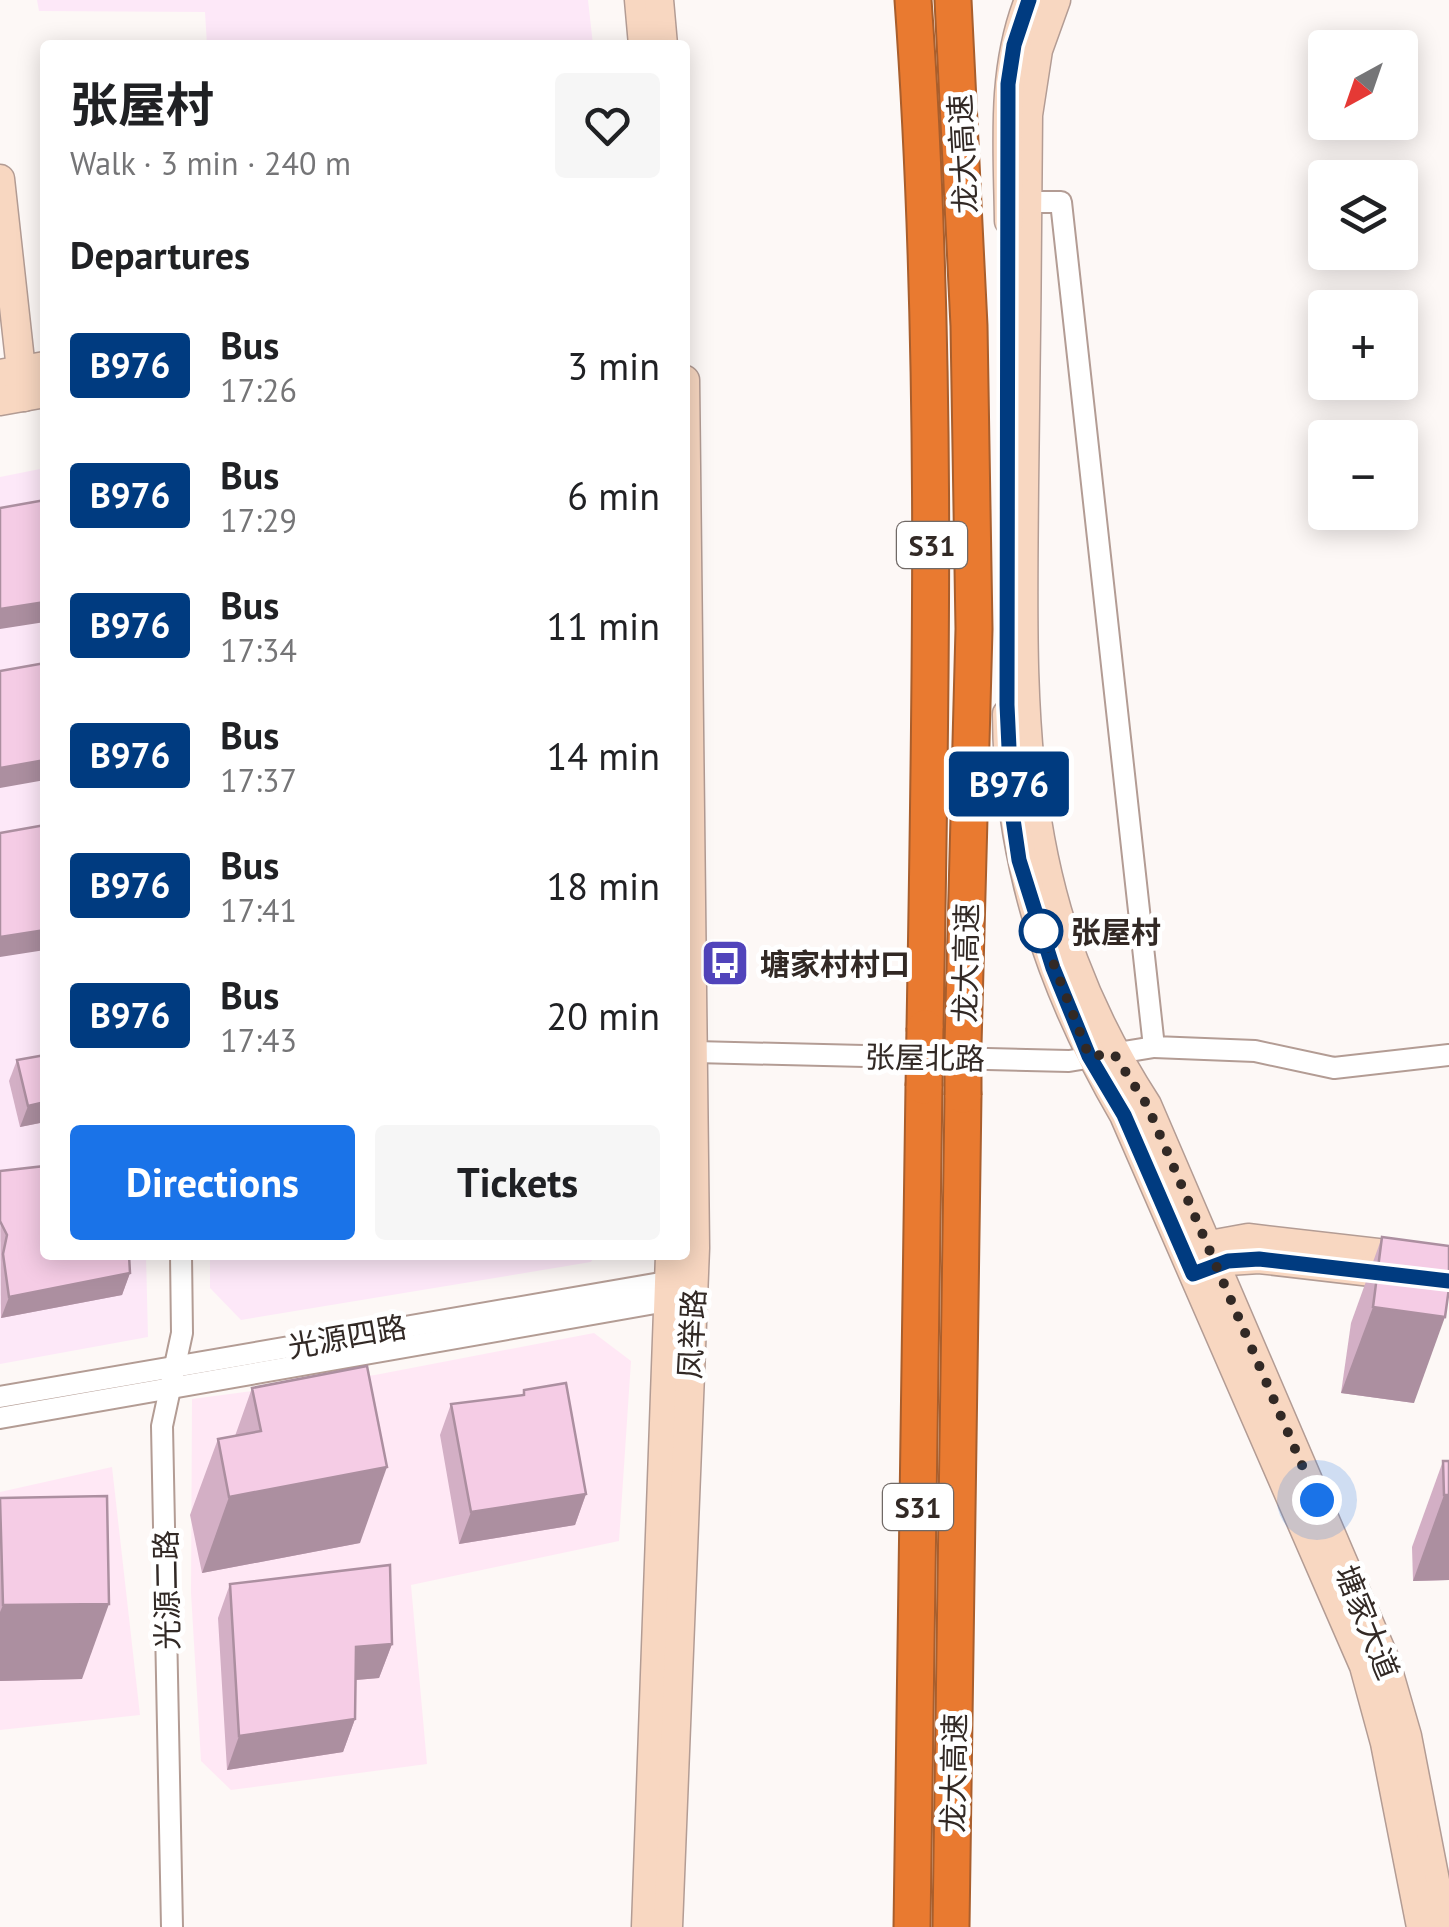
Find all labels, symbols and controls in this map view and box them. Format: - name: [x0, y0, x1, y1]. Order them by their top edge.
- north arrow: [1308, 30, 1418, 140]
- map controls: [1308, 30, 1418, 530]
- text: 张屋村: [70, 73, 214, 135]
- button: heart: [555, 73, 660, 178]
- street label: 龙大高速: [939, 93, 985, 215]
- text: Walk · 3 min · 240 m: [70, 142, 351, 184]
- button: layers: [1308, 160, 1418, 270]
- text: Departures: [70, 230, 250, 279]
- button: +: [1308, 290, 1418, 400]
- text: Bus: [220, 320, 279, 369]
- text: 3 min: [567, 341, 660, 390]
- text: B976: [90, 342, 170, 388]
- text: 17:26: [220, 369, 297, 411]
- button: −: [1308, 420, 1418, 530]
- text: Bus: [220, 450, 279, 499]
- text: 6 min: [567, 471, 660, 520]
- text: B976: [90, 472, 170, 518]
- text: 17:29: [220, 499, 297, 541]
- road number: S31: [897, 522, 967, 568]
- text: Bus: [220, 580, 279, 629]
- text: 11 min: [547, 601, 660, 650]
- text: B976: [90, 602, 170, 648]
- text: 17:34: [220, 629, 297, 671]
- text: Bus: [220, 710, 279, 759]
- text: 14 min: [547, 731, 660, 780]
- text: B976: [90, 732, 170, 778]
- line badge: B976: [939, 752, 1079, 816]
- text: 17:37: [220, 759, 297, 801]
- text: B976: [969, 761, 1049, 807]
- text: Bus: [220, 840, 279, 889]
- text: 18 min: [547, 861, 660, 910]
- text: B976: [90, 862, 170, 908]
- text: 17:41: [220, 889, 297, 931]
- street label: 龙大高速: [944, 903, 986, 1023]
- marker: 张屋村: [1020, 910, 1062, 952]
- place label: 张屋村: [1071, 912, 1161, 951]
- bus stop icon: 塘家村村口: [699, 937, 751, 989]
- place label: 塘家村村口: [760, 944, 910, 983]
- text: Bus: [220, 970, 279, 1019]
- text: 20 min: [547, 991, 660, 1040]
- text: B976: [90, 992, 170, 1038]
- text: 17:43: [220, 1019, 297, 1061]
- street label: 张屋北路: [865, 1036, 985, 1078]
- button: Directions: [70, 1125, 355, 1240]
- button: Tickets: [375, 1125, 660, 1240]
- street label: 凤举路: [669, 1288, 713, 1380]
- street label: 光源四路: [285, 1306, 409, 1366]
- your location: [1292, 1475, 1342, 1525]
- road number: S31: [883, 1484, 953, 1530]
- street label: 光源二路: [145, 1530, 187, 1650]
- street label: 塘家大道: [1327, 1559, 1409, 1685]
- street label: 龙大高速: [932, 1713, 974, 1833]

